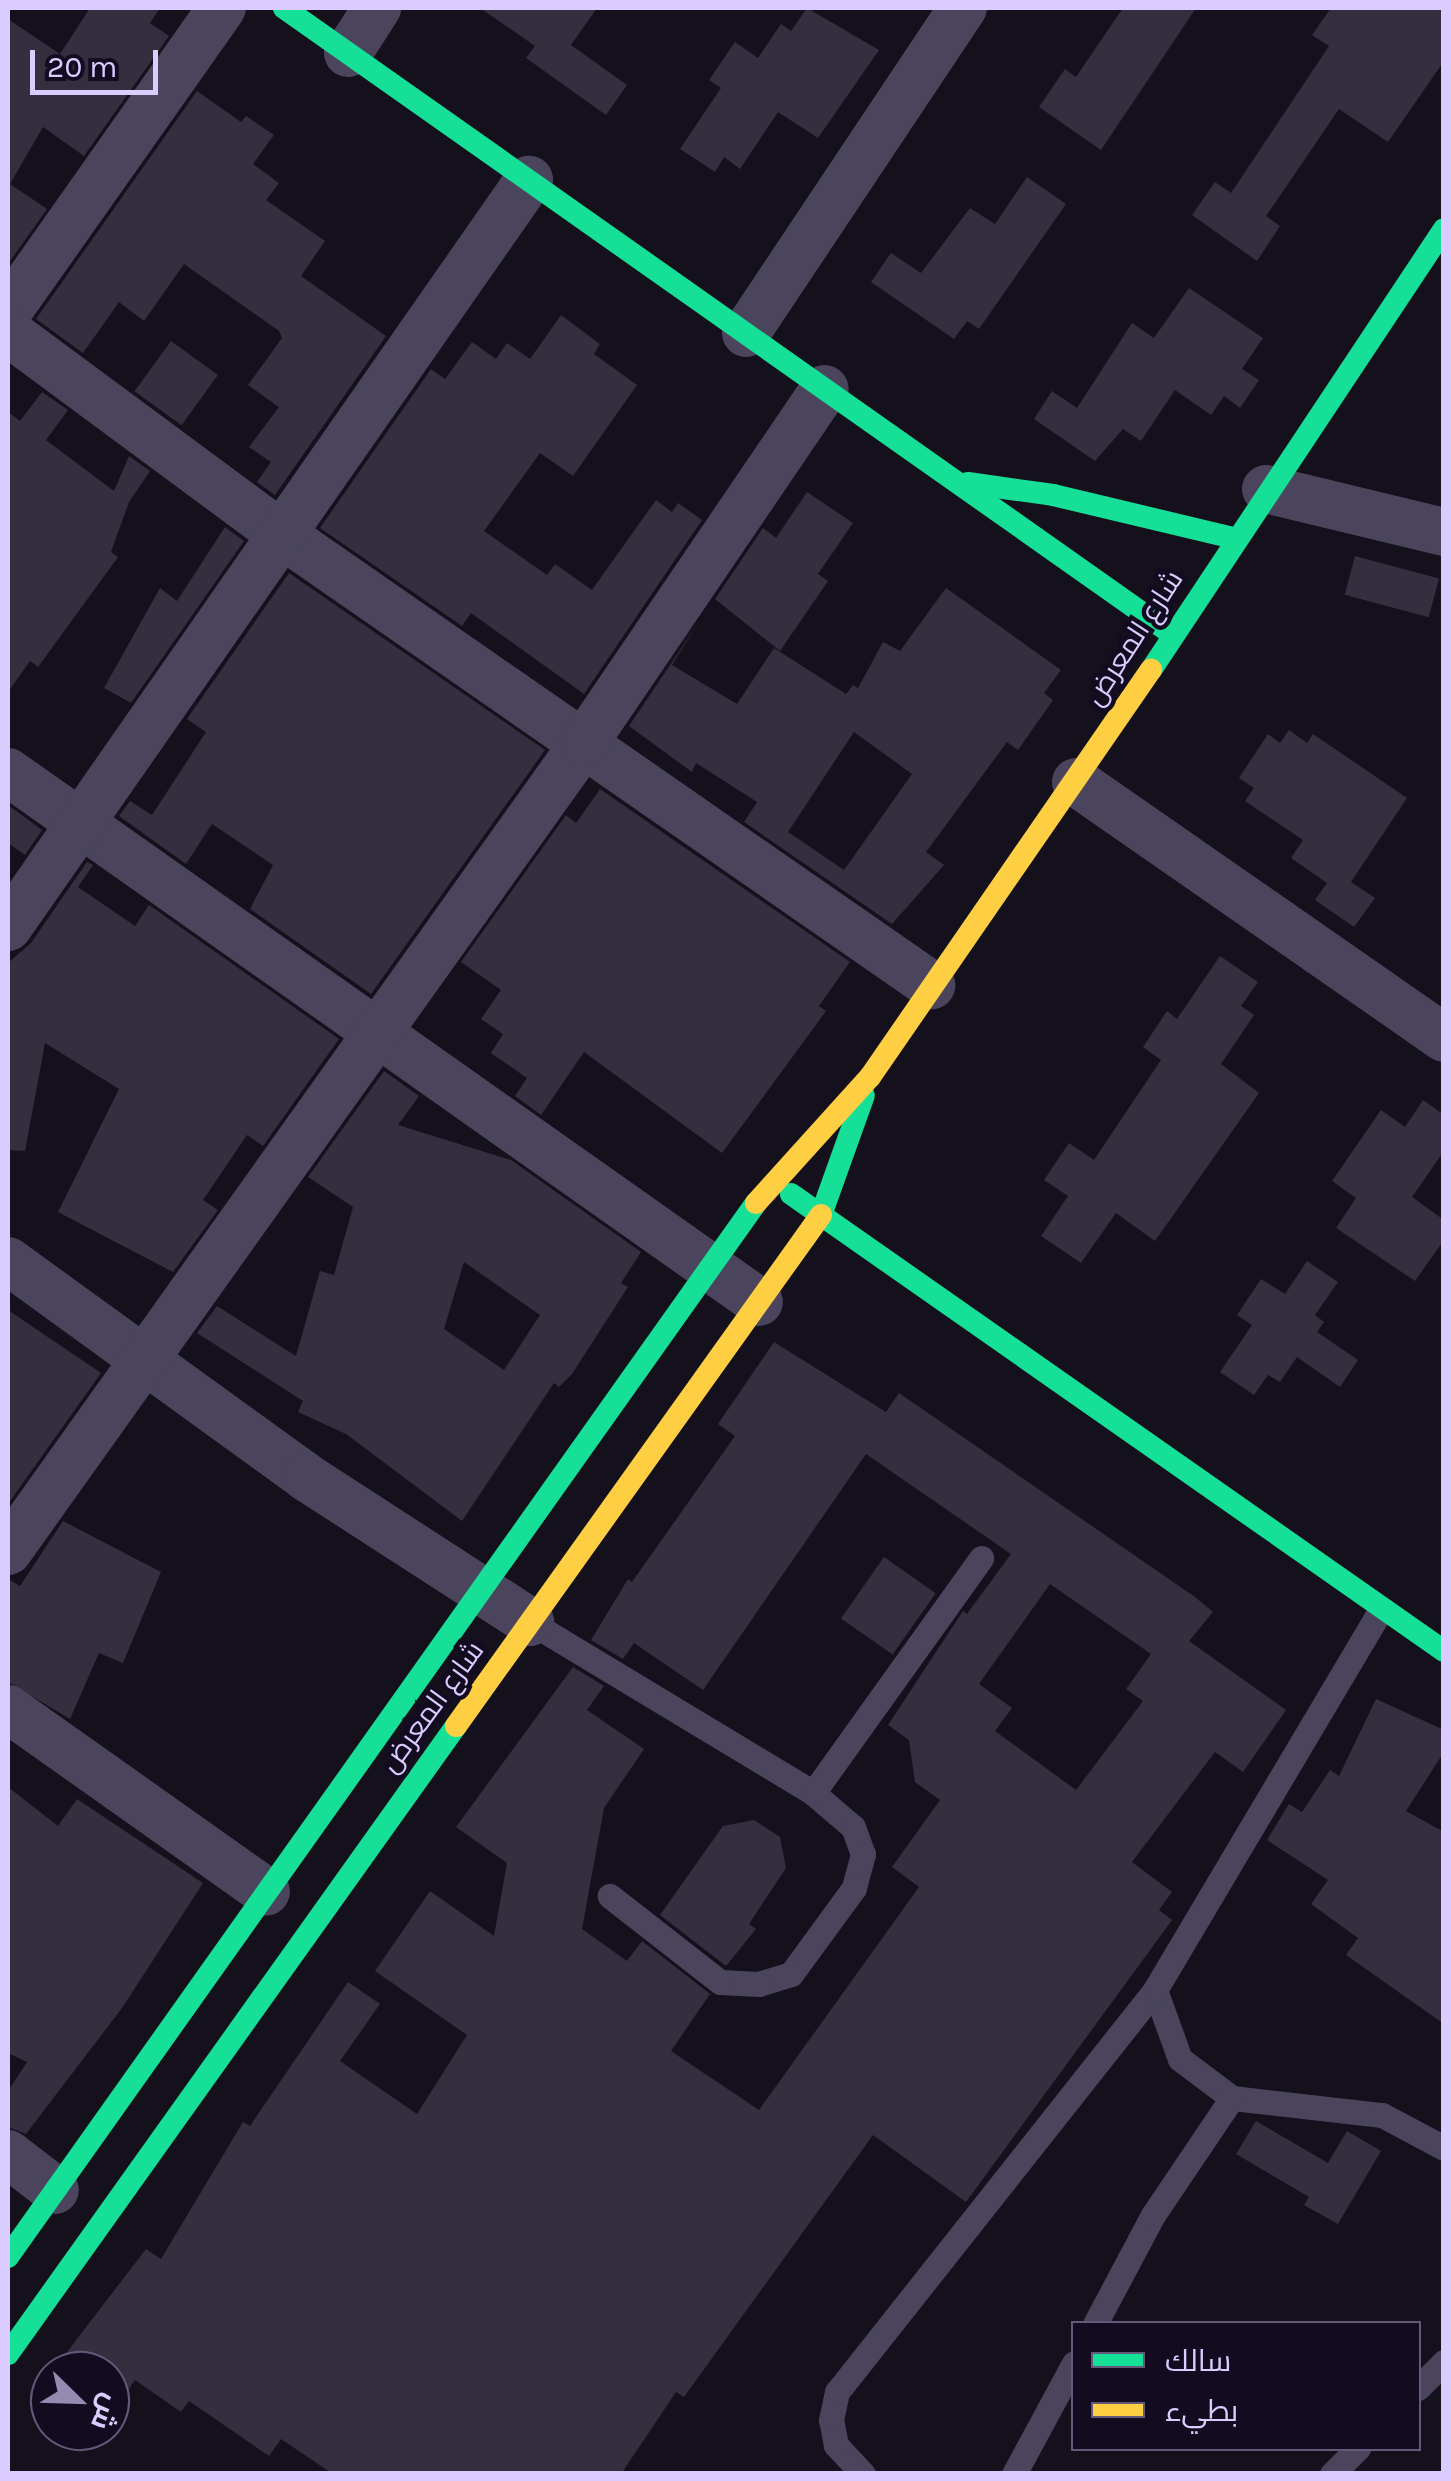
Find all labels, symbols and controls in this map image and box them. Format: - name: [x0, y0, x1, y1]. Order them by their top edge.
- scale bar: [35, 30, 162, 92]
- text: 20 m: [47, 49, 117, 85]
- street label: شارع المعرض: [1078, 564, 1190, 712]
- street label: شارع المعرض: [373, 1635, 491, 1779]
- legend: [1071, 2321, 1421, 2451]
- text: سالك: [1165, 2343, 1231, 2379]
- north arrow: [30, 2351, 130, 2451]
- text: ش: [84, 2389, 128, 2435]
- text: بطيء: [1165, 2393, 1238, 2429]

